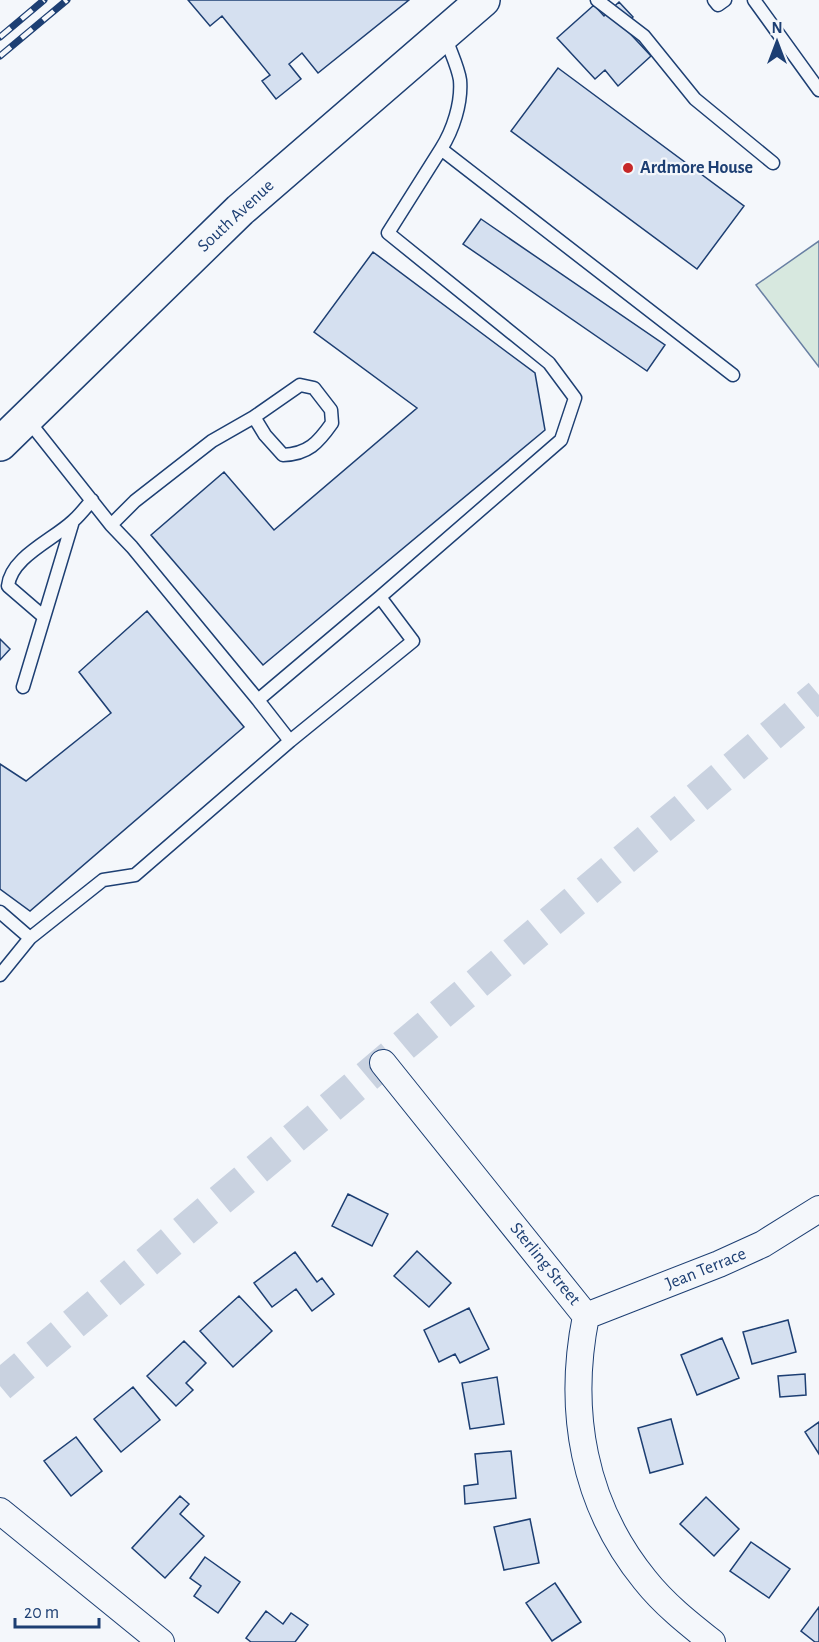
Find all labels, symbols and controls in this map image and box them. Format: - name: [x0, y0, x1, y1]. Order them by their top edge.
- north arrow: [747, 12, 807, 72]
- text: N: [771, 20, 783, 36]
- place label: Ardmore House: [640, 159, 753, 177]
- marker: Ardmore House: [621, 161, 635, 175]
- street label: South Avenue: [194, 176, 278, 256]
- street label: Sterling Street: [506, 1219, 584, 1309]
- street label: Jean Terrace: [663, 1245, 749, 1293]
- scale bar: [15, 1591, 99, 1629]
- text: 20 m: [24, 1604, 59, 1622]

